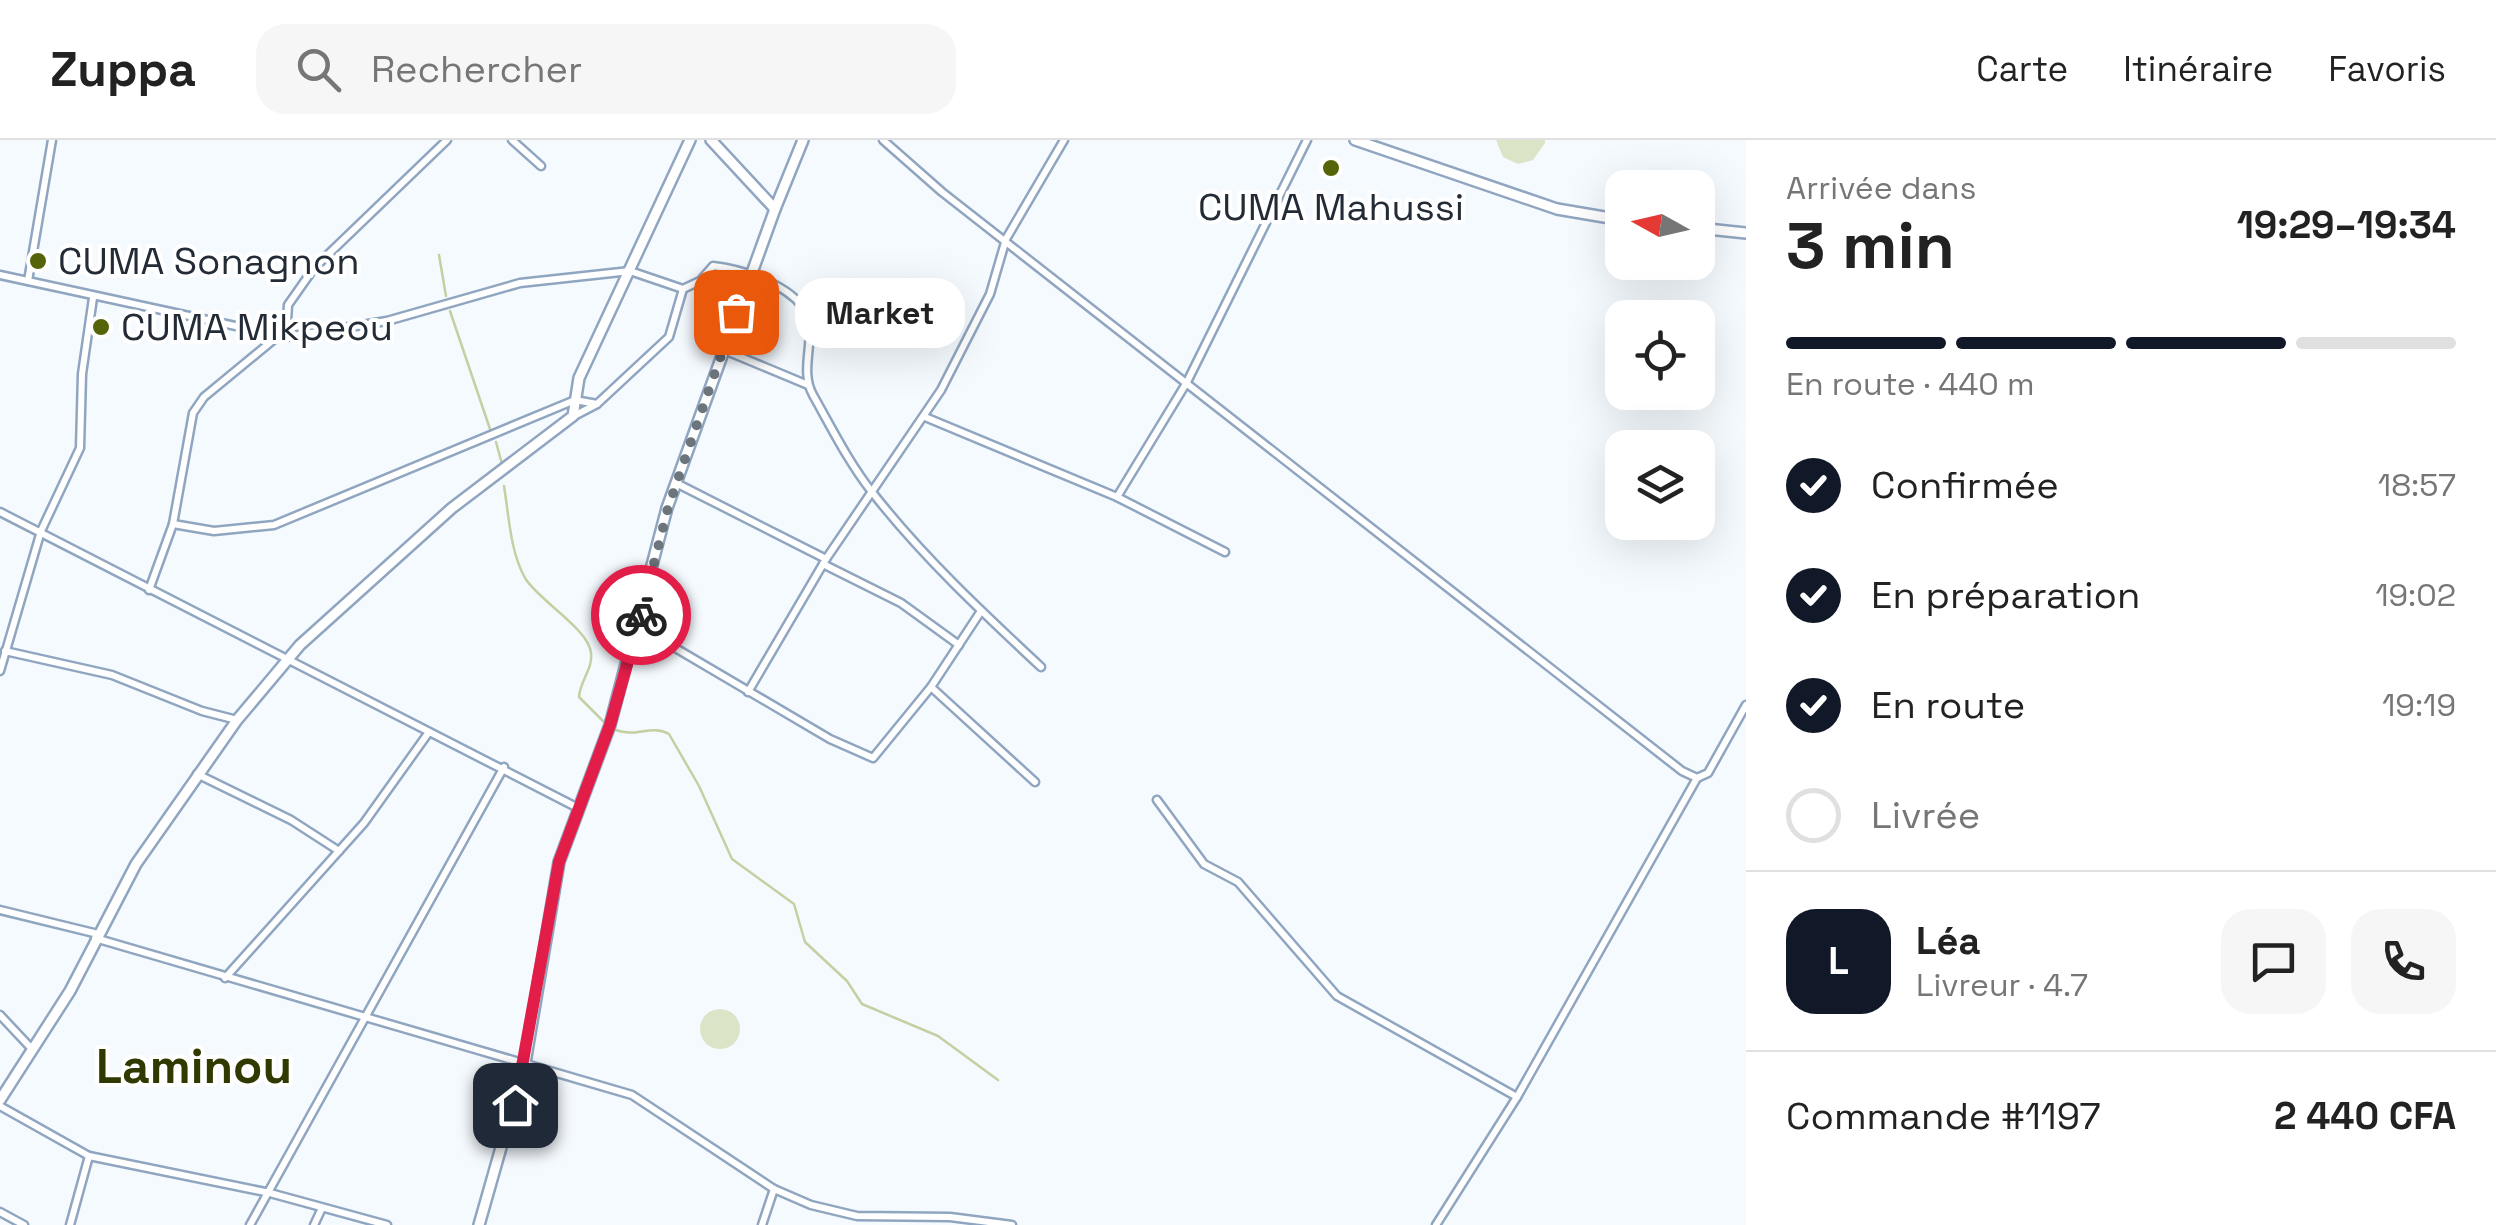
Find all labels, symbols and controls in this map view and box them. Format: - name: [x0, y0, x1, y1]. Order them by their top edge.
- search box: [256, 24, 956, 114]
- text: Zuppa: [50, 39, 196, 100]
- icon: search: [291, 42, 346, 97]
- text: Rechercher: [371, 45, 582, 93]
- text: Carte: [1976, 47, 2068, 91]
- text: Itinéraire: [2123, 47, 2273, 91]
- text: Favoris: [2328, 47, 2446, 91]
- marker: CUMA Mahussi: [1320, 157, 1342, 179]
- text: Arrivée dans: [1786, 168, 1976, 208]
- north arrow: [1605, 170, 1715, 280]
- map controls: [1605, 170, 1715, 540]
- place label: CUMA Mahussi: [1198, 183, 1464, 231]
- text: 19:29–19:34: [2237, 201, 2456, 249]
- text: 3 min: [1786, 204, 1955, 287]
- place label: CUMA Sonagnon: [58, 237, 360, 285]
- marker: CUMA Sonagnon: [27, 250, 49, 272]
- pin: [694, 270, 779, 355]
- callout: Market: [796, 277, 966, 347]
- icon: bag: [709, 285, 764, 340]
- text: Market: [825, 293, 935, 333]
- button: locate: [1605, 300, 1715, 410]
- place label: CUMA Mikpeou: [121, 303, 393, 351]
- marker: CUMA Mikpeou: [90, 316, 112, 338]
- text: En route · 440 m: [1786, 364, 2034, 404]
- button: layers: [1605, 430, 1715, 540]
- icon: check: [1786, 458, 1841, 513]
- text: Confirmée: [1871, 461, 2059, 509]
- text: 18:57: [2378, 465, 2456, 505]
- courier: [591, 565, 691, 665]
- icon: check: [1786, 568, 1841, 623]
- text: En préparation: [1871, 571, 2140, 619]
- text: 19:02: [2375, 575, 2456, 615]
- icon: bike: [614, 588, 669, 643]
- icon: check: [1786, 678, 1841, 733]
- text: En route: [1871, 681, 2025, 729]
- text: 19:19: [2382, 685, 2456, 725]
- text: Livrée: [1871, 791, 1980, 839]
- button: chat: [2221, 909, 2326, 1014]
- button: phone: [2351, 909, 2456, 1014]
- text: Léa: [1916, 917, 1981, 965]
- text: L: [1828, 937, 1849, 985]
- text: Livreur · 4.7: [1916, 965, 2088, 1005]
- district label: Laminou: [96, 1036, 292, 1097]
- pin: [473, 1063, 558, 1148]
- icon: home: [488, 1078, 543, 1133]
- text: Commande #1197: [1786, 1092, 2101, 1140]
- text: 2 440 CFA: [2274, 1092, 2456, 1140]

